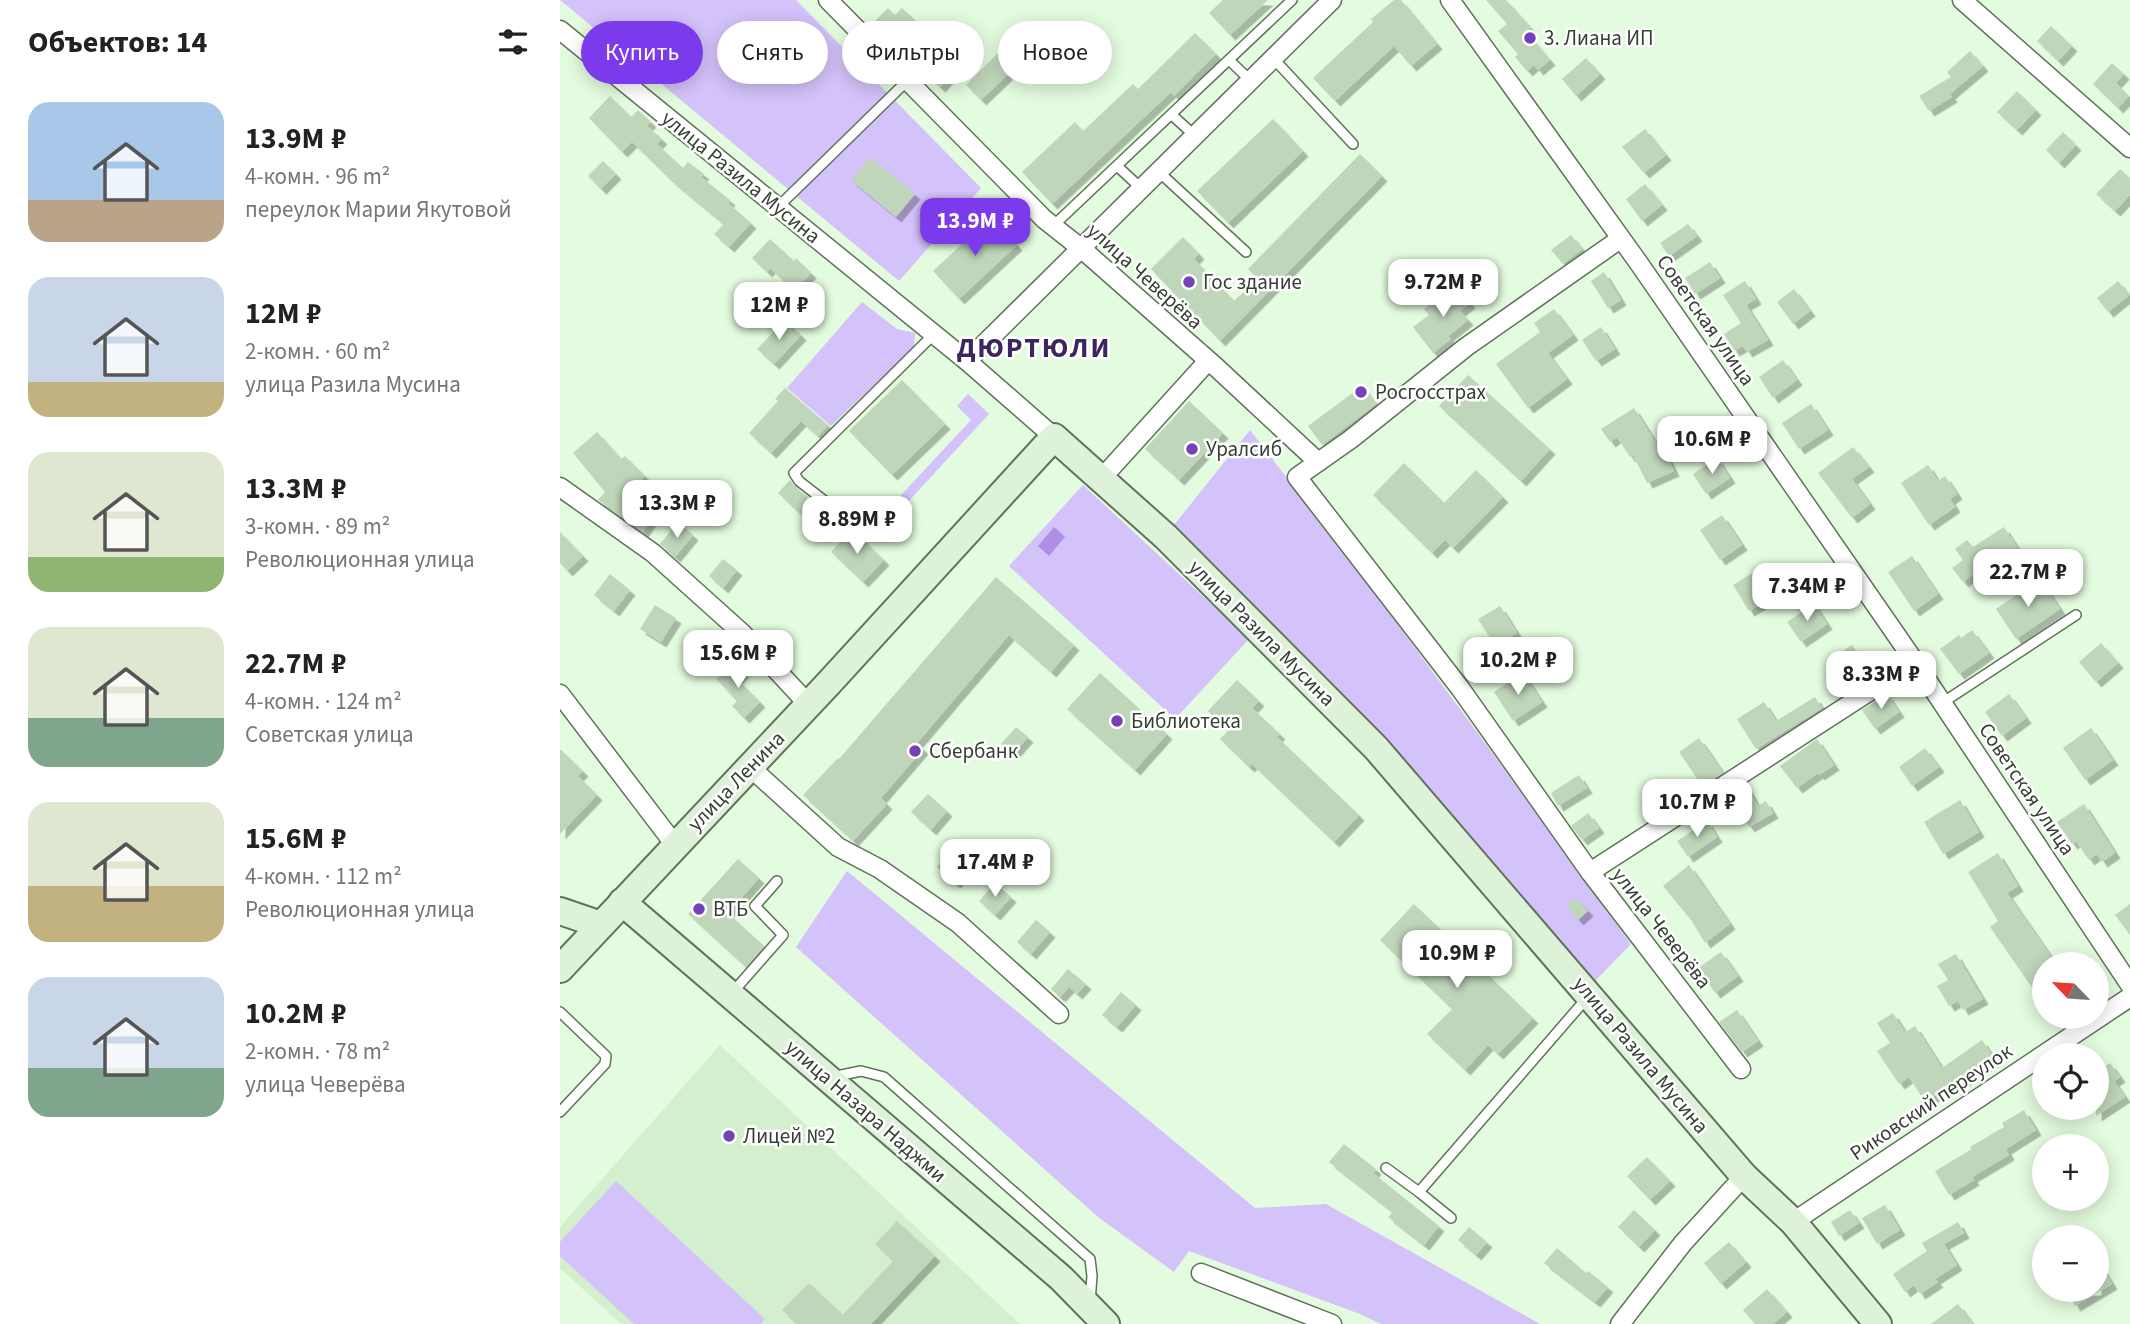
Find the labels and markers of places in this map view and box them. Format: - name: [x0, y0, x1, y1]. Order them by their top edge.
- place label: 3. Лиана ИП: [1544, 23, 1654, 53]
- marker: 3. Лиана ИП: [1522, 30, 1538, 46]
- pin: 13.9M ₽: [910, 198, 1040, 258]
- pin: 9.72M ₽: [1378, 260, 1508, 319]
- place label: Гос здание: [1203, 267, 1302, 297]
- marker: Гос здание: [1181, 274, 1197, 290]
- pin: 12M ₽: [730, 282, 828, 342]
- place label: Росгосстрах: [1375, 377, 1487, 407]
- marker: Росгосстрах: [1353, 384, 1369, 400]
- pin: 10.6M ₽: [1647, 416, 1777, 476]
- place label: Уралсиб: [1206, 434, 1282, 464]
- marker: Уралсиб: [1184, 441, 1200, 457]
- pin: 13.3M ₽: [612, 480, 742, 540]
- pin: 8.89M ₽: [792, 496, 922, 556]
- pin: 22.7M ₽: [1963, 550, 2093, 609]
- pin: 7.34M ₽: [1742, 564, 1872, 623]
- pin: 15.6M ₽: [673, 630, 803, 690]
- pin: 10.2M ₽: [1453, 638, 1583, 697]
- pin: 8.33M ₽: [1816, 652, 1946, 711]
- place label: Библиотека: [1131, 706, 1241, 736]
- marker: Библиотека: [1109, 713, 1125, 729]
- place label: Сбербанк: [929, 736, 1019, 766]
- marker: Сбербанк: [907, 743, 923, 759]
- pin: 10.7M ₽: [1632, 780, 1762, 839]
- pin: 17.4M ₽: [930, 839, 1060, 899]
- place label: ВТБ: [713, 894, 748, 924]
- marker: ВТБ: [691, 901, 707, 917]
- pin: 10.9M ₽: [1392, 930, 1522, 990]
- place label: Лицей №2: [743, 1121, 835, 1151]
- marker: Лицей №2: [721, 1128, 737, 1144]

